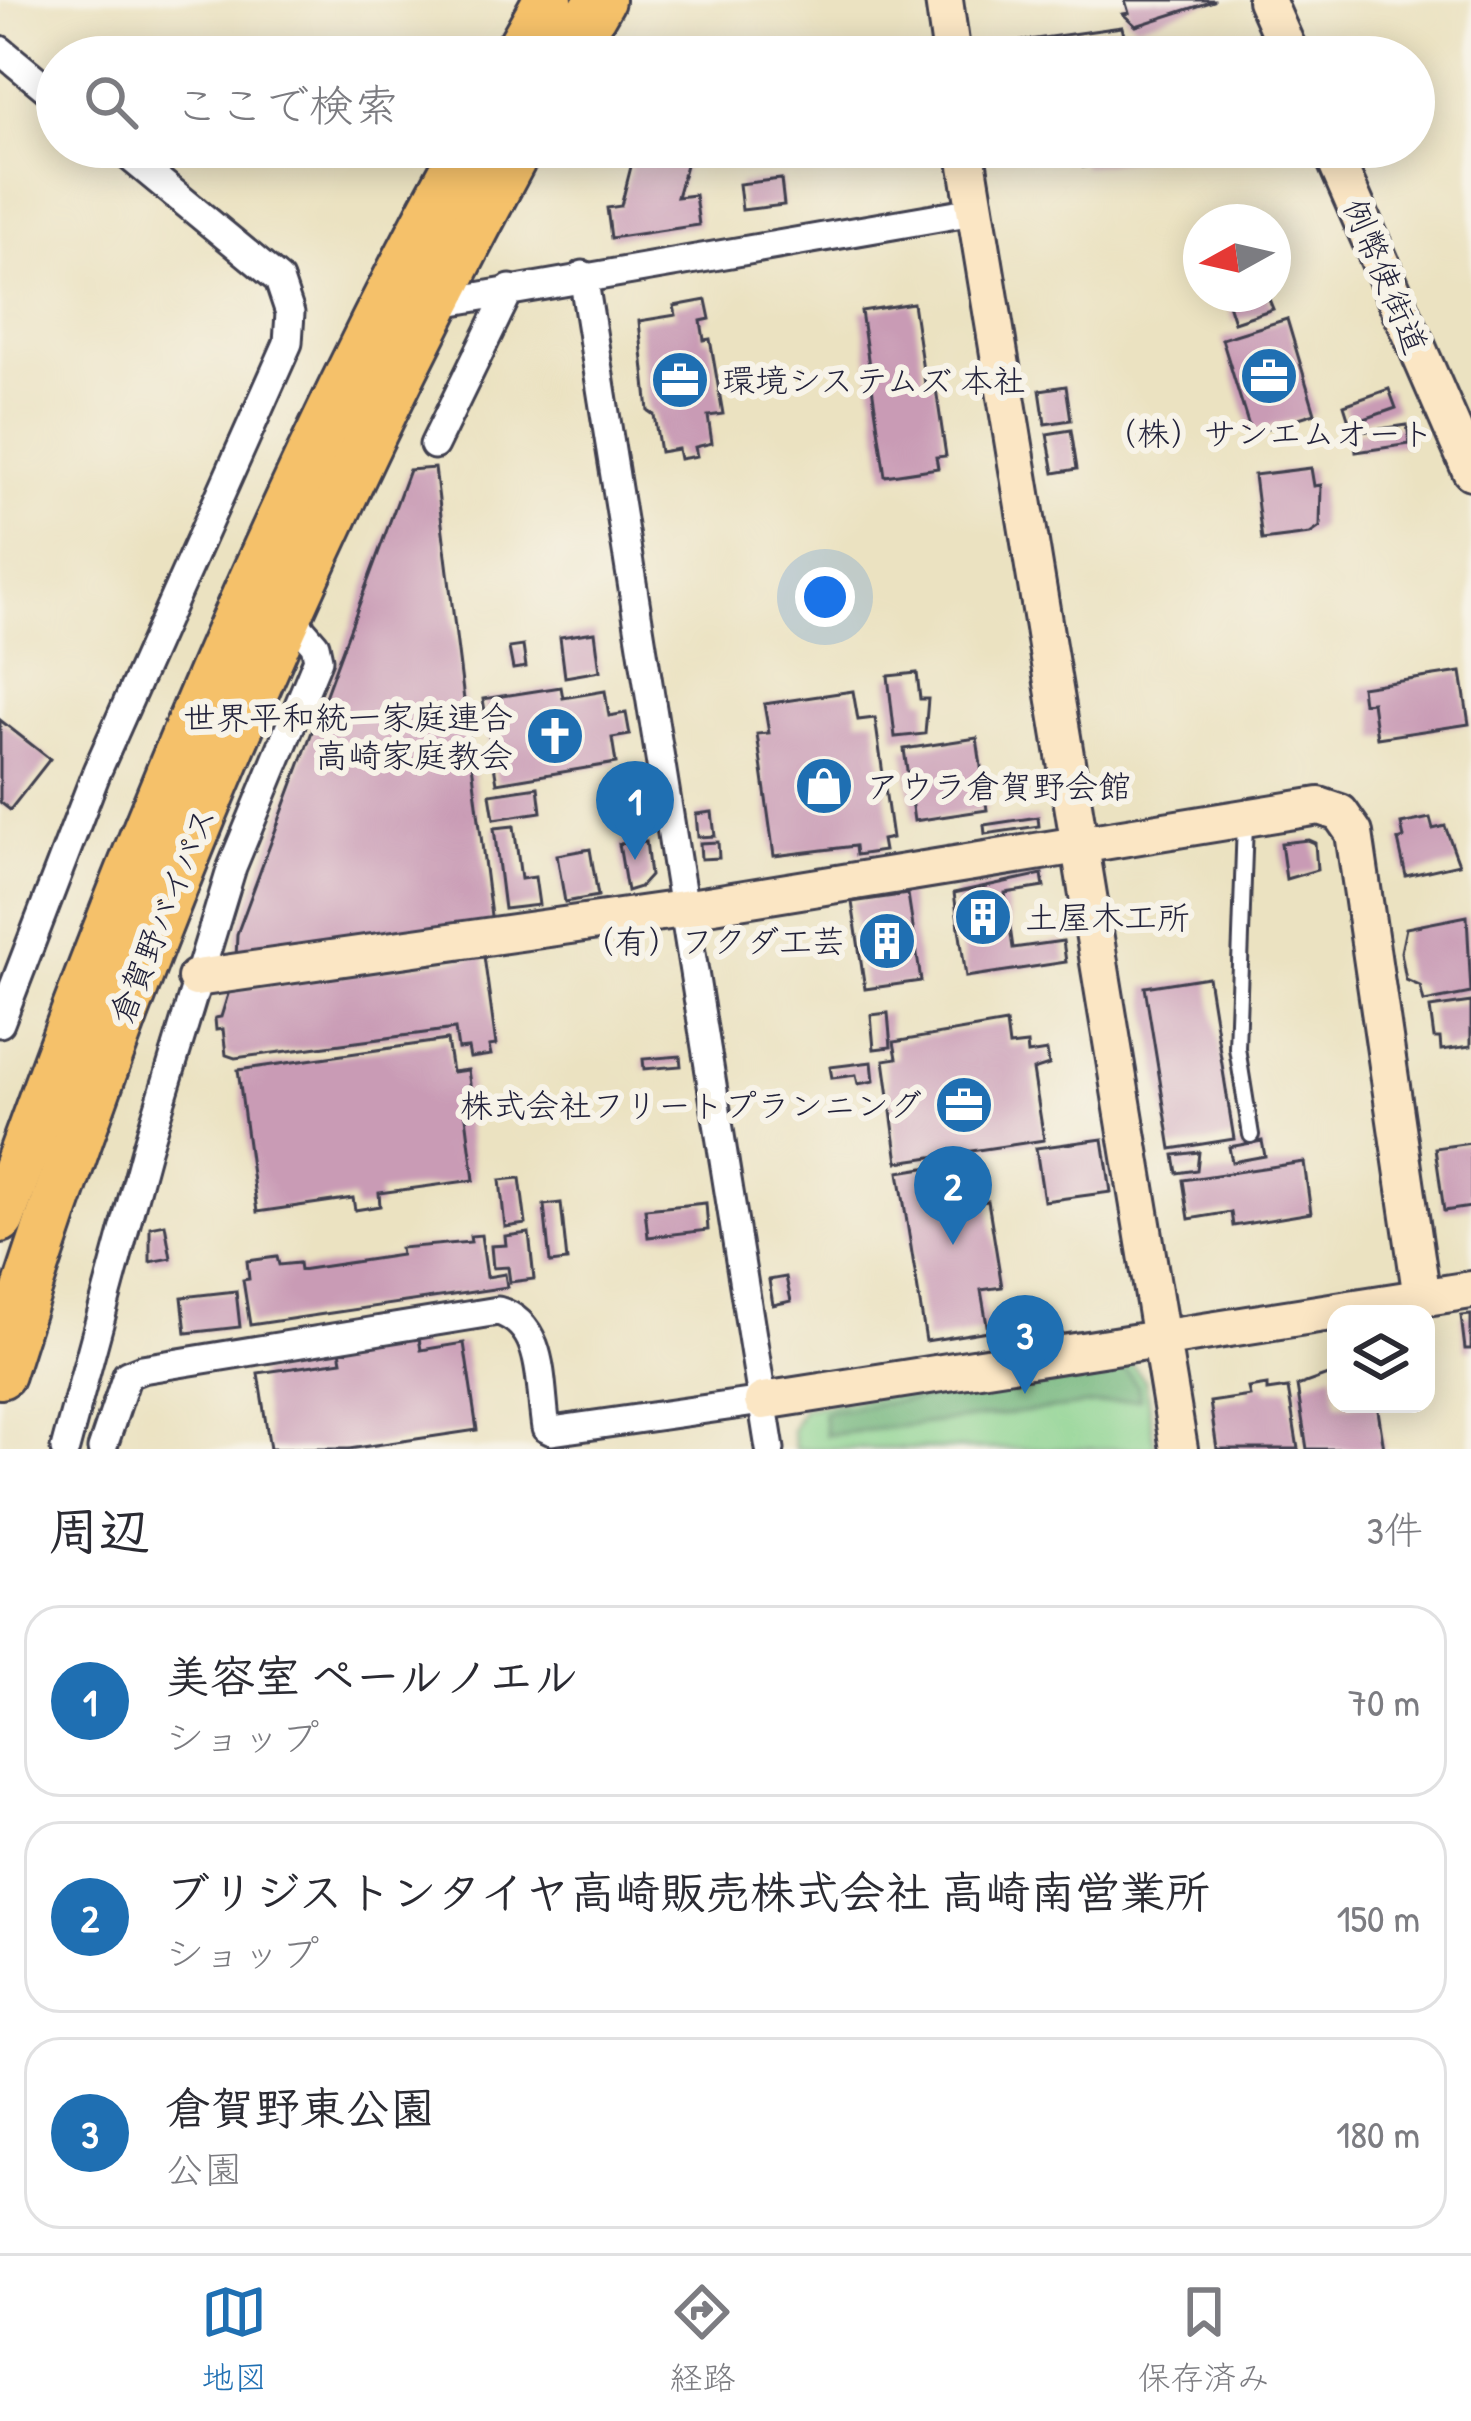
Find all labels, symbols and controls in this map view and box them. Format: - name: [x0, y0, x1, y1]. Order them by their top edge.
- search box: [36, 36, 1435, 168]
- icon: search: [78, 69, 144, 135]
- text: ここで検索: [174, 74, 399, 135]
- street label: 例幣使街道: [1334, 191, 1438, 361]
- north arrow: [1183, 204, 1291, 312]
- office icon: （株）サンエムオート: [1238, 345, 1300, 407]
- office icon: 環境システムズ 本社: [649, 349, 711, 411]
- place label: 環境システムズ 本社: [722, 358, 1026, 402]
- place label: （株）サンエムオート: [1104, 411, 1434, 455]
- your location: [795, 567, 855, 627]
- place label: 世界平和統一家庭連合 高崎家庭教会: [183, 695, 513, 777]
- church icon: 世界平和統一家庭連合 高崎家庭教会: [524, 705, 586, 767]
- shop icon: アウラ倉賀野会館: [793, 755, 855, 817]
- pin: 1: [596, 761, 674, 860]
- place label: アウラ倉賀野会館: [866, 764, 1131, 808]
- street label: 倉賀野バイパス: [98, 800, 226, 1030]
- building icon: 土屋木工所: [952, 886, 1014, 948]
- place label: 土屋木工所: [1025, 895, 1190, 939]
- building icon: （有）フクダ工芸: [856, 910, 918, 972]
- place label: （有）フクダ工芸: [582, 919, 845, 963]
- office icon: 株式会社フリートプランニング: [933, 1074, 995, 1136]
- place label: 株式会社フリートプランニング: [460, 1083, 922, 1127]
- pin: 2: [914, 1146, 992, 1245]
- pin: 3: [986, 1295, 1064, 1394]
- map controls: [1327, 1305, 1435, 1413]
- button: layers: [1327, 1305, 1435, 1413]
- text: 周辺: [48, 1496, 150, 1565]
- text: 3件: [1367, 1503, 1423, 1556]
- text: 美容室 ペールノエル: [165, 1645, 579, 1706]
- text: 1: [83, 1675, 97, 1728]
- text: 70 m: [1348, 1675, 1420, 1728]
- text: ショップ: [165, 1710, 319, 1763]
- text: ブリジストンタイヤ高崎販売株式会社 高崎南営業所: [165, 1861, 1210, 1922]
- text: 2: [81, 1891, 99, 1944]
- text: 150 m: [1336, 1891, 1420, 1944]
- text: ショップ: [165, 1926, 319, 1979]
- text: 倉賀野東公園: [165, 2077, 435, 2138]
- text: 3: [81, 2107, 99, 2160]
- text: 180 m: [1336, 2107, 1420, 2160]
- text: 公園: [165, 2142, 243, 2195]
- tab: 地図: [201, 2279, 267, 2399]
- tab: 経路: [669, 2279, 735, 2399]
- tab: 保存済み: [1138, 2279, 1270, 2399]

